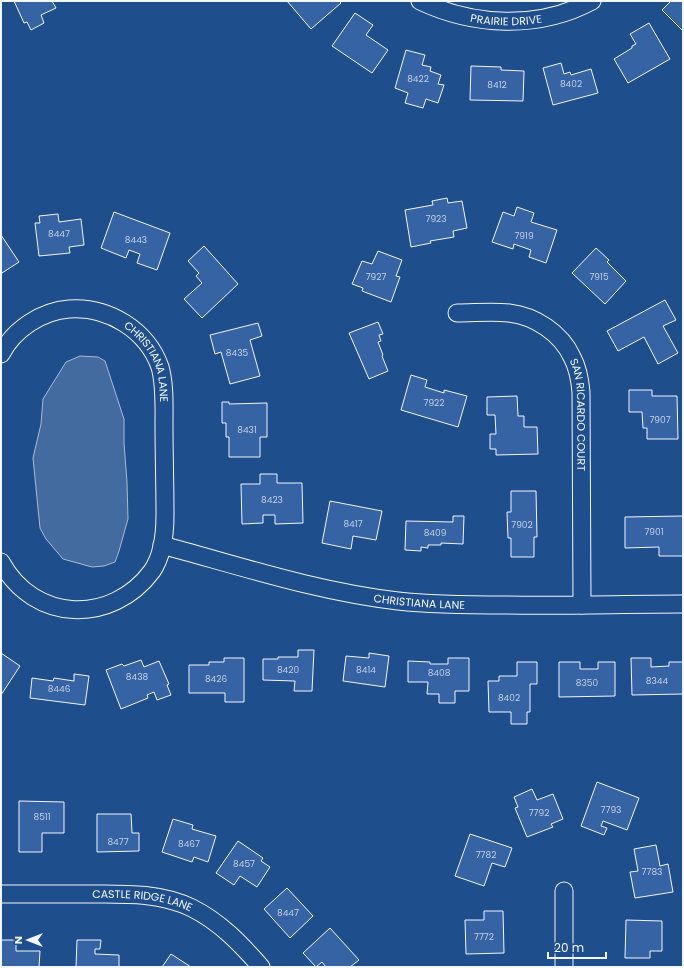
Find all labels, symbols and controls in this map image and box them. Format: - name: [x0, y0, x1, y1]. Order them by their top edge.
- street label: PRAIRIE DRIVE: [469, 10, 543, 29]
- house number: 8422: [407, 73, 429, 85]
- house number: 8402: [560, 78, 582, 90]
- house number: 8412: [487, 79, 507, 91]
- house number: 7923: [425, 213, 447, 225]
- house number: 8447: [48, 228, 70, 240]
- house number: 7919: [514, 230, 534, 242]
- house number: 8443: [125, 234, 147, 246]
- house number: 7927: [366, 271, 386, 283]
- house number: 7915: [589, 271, 609, 283]
- street label: CHRISTIANA LANE: [121, 317, 172, 402]
- house number: 8435: [226, 347, 248, 359]
- street label: SAN RICARDO COURT: [566, 356, 589, 471]
- house number: 7922: [424, 397, 444, 409]
- house number: 7907: [649, 414, 671, 426]
- house number: 8431: [237, 424, 257, 436]
- house number: 8423: [261, 494, 283, 506]
- house number: 8417: [343, 518, 363, 530]
- house number: 7902: [511, 519, 533, 531]
- house number: 7901: [644, 526, 664, 538]
- house number: 8409: [424, 527, 447, 539]
- street label: CHRISTIANA LANE: [372, 590, 465, 613]
- house number: 8420: [277, 664, 299, 676]
- house number: 8414: [356, 664, 376, 676]
- house number: 8408: [428, 667, 451, 679]
- house number: 8438: [126, 671, 148, 683]
- house number: 8426: [205, 673, 227, 685]
- house number: 8344: [646, 675, 668, 687]
- house number: 8350: [576, 677, 598, 689]
- house number: 8446: [48, 683, 71, 695]
- house number: 8402: [498, 692, 520, 704]
- house number: 7793: [601, 804, 621, 816]
- house number: 7792: [529, 807, 549, 819]
- house number: 8511: [33, 811, 51, 823]
- house number: 8477: [107, 836, 129, 848]
- house number: 8467: [178, 838, 200, 850]
- house number: 7782: [476, 849, 496, 861]
- house number: 8457: [233, 858, 255, 870]
- house number: 7783: [642, 866, 662, 878]
- street label: CASTLE RIDGE LANE: [92, 886, 195, 915]
- house number: 8447: [277, 907, 299, 919]
- north arrow: [8, 920, 48, 960]
- house number: 7772: [474, 931, 494, 943]
- scale bar: [548, 934, 606, 960]
- text: N: [10, 936, 26, 944]
- text: 20 m: [554, 939, 584, 956]

